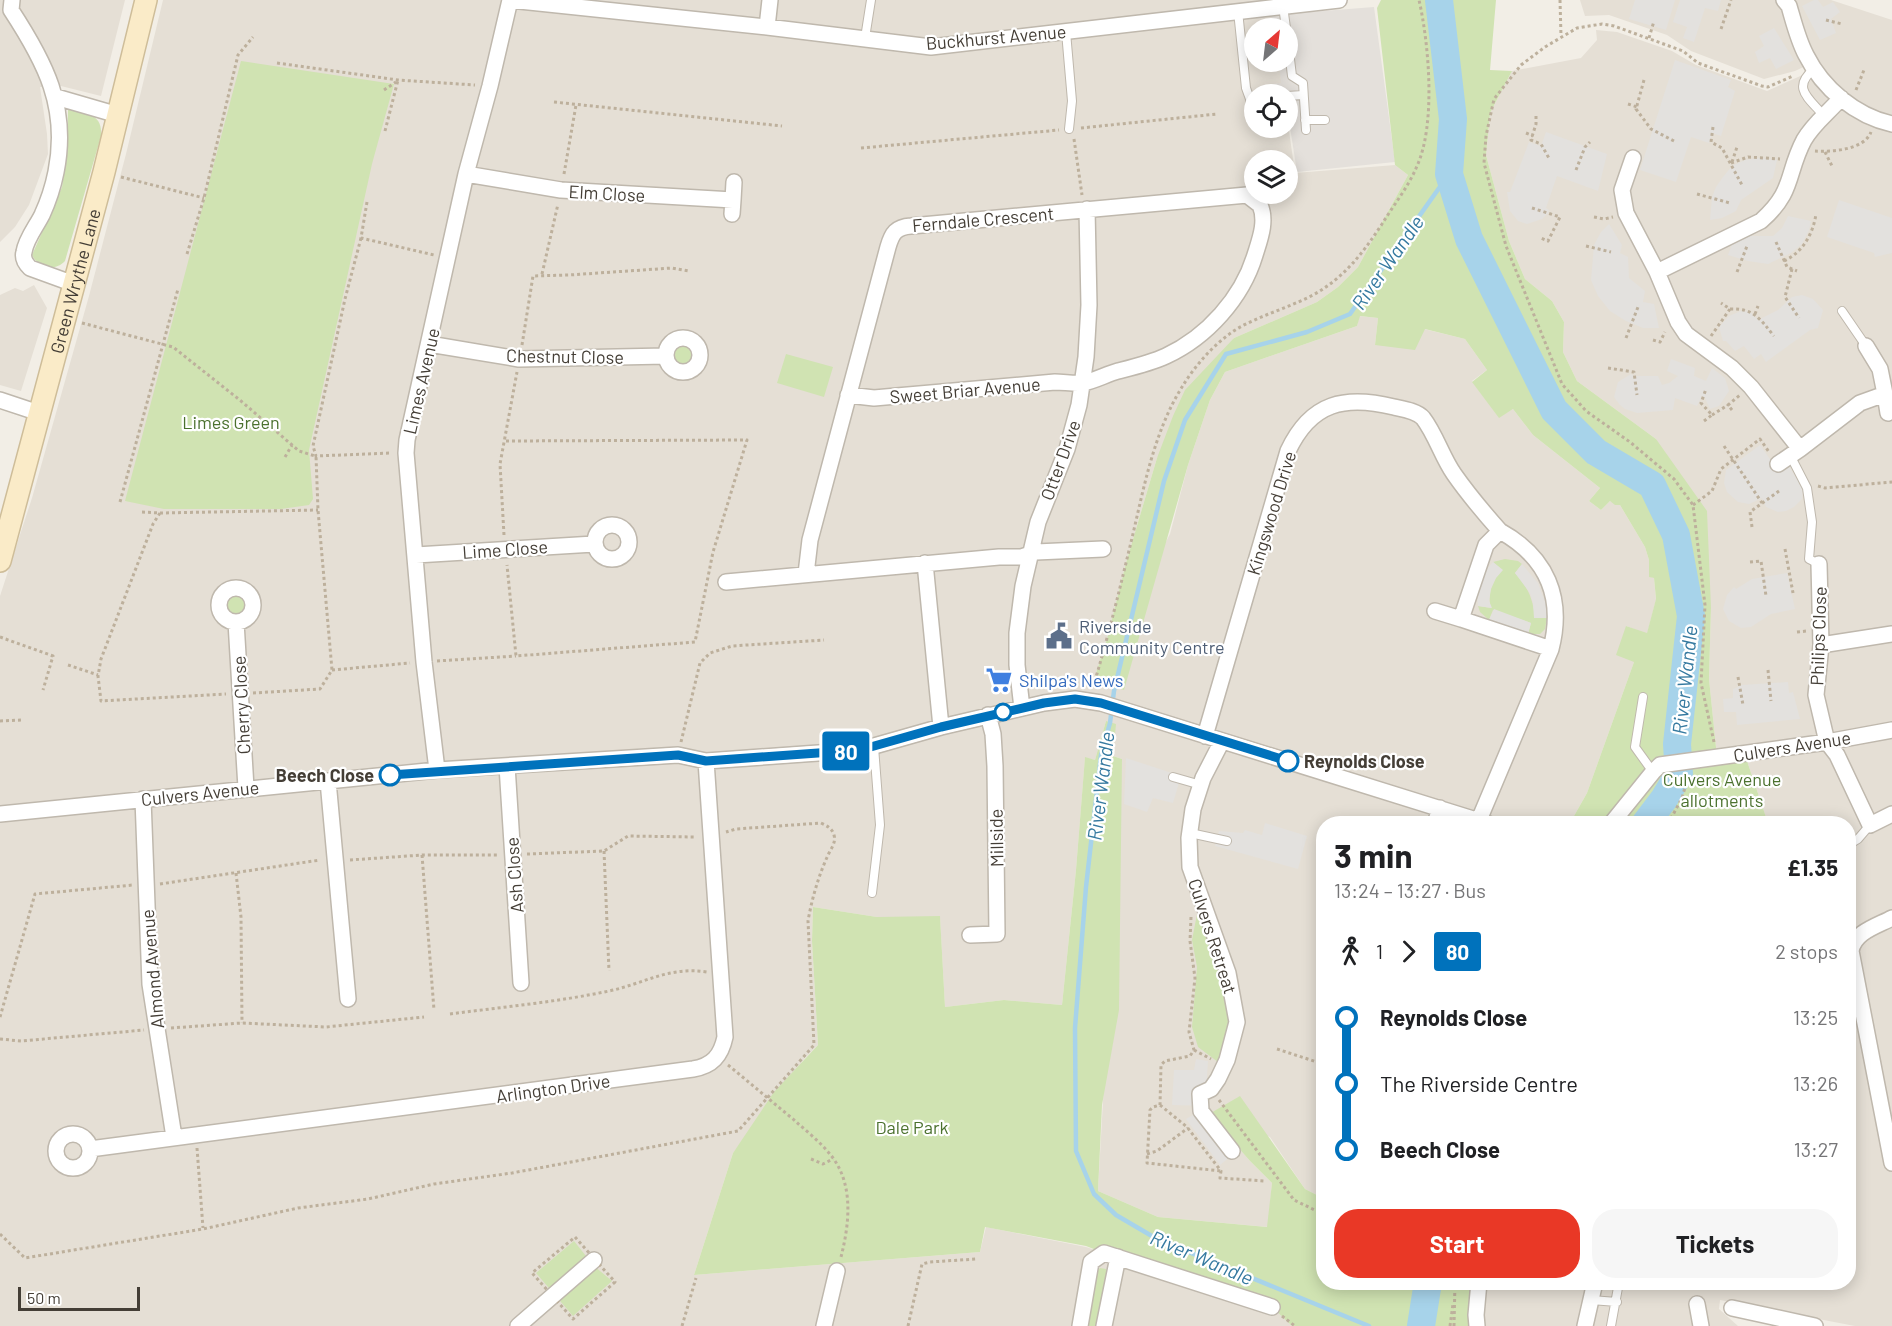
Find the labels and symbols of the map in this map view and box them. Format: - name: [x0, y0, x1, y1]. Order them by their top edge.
- north arrow: [1244, 18, 1298, 72]
- street label: Buckhurst Avenue: [925, 20, 1067, 54]
- street label: Elm Close: [568, 180, 646, 206]
- street label: Ferndale Crescent: [911, 202, 1055, 236]
- street label: Green Wrythe Lane: [45, 206, 105, 356]
- water label: River Wandle: [1346, 210, 1428, 314]
- street label: Limes Avenue: [398, 326, 444, 436]
- street label: Chestnut Close: [506, 344, 624, 368]
- street label: Sweet Briar Avenue: [889, 372, 1041, 408]
- park label: Limes Green: [182, 411, 280, 433]
- street label: Otter Drive: [1035, 417, 1085, 503]
- street label: Kingswood Drive: [1242, 448, 1300, 578]
- street label: Lime Close: [461, 535, 549, 563]
- street label: Philips Close: [1805, 586, 1831, 686]
- place label: Riverside Community Centre: [1079, 615, 1225, 658]
- public building icon: Riverside Community Centre: [1044, 621, 1074, 651]
- water label: River Wandle: [1666, 624, 1702, 736]
- street label: Cherry Close: [227, 655, 255, 755]
- supermarket icon: Shilpa's News: [984, 665, 1014, 695]
- place label: Shilpa's News: [1019, 669, 1123, 691]
- unlabelled marker: [994, 703, 1012, 721]
- street label: Culvers Avenue: [1732, 726, 1852, 766]
- water label: River Wandle: [1081, 730, 1119, 842]
- line badge: 80: [819, 732, 873, 771]
- marker: Reynolds Close: [1277, 750, 1299, 772]
- place label: Reynolds Close: [1304, 750, 1425, 772]
- place label: Beech Close: [276, 764, 374, 786]
- marker: Beech Close: [379, 764, 401, 786]
- park label: Culvers Avenue allotments: [1663, 768, 1781, 811]
- street label: Culvers Avenue: [140, 776, 260, 810]
- street label: Millside: [984, 809, 1008, 867]
- street label: Ash Close: [500, 836, 528, 914]
- street label: Culvers Retreat: [1184, 876, 1242, 996]
- street label: Almond Avenue: [136, 908, 168, 1030]
- street label: Arlington Drive: [495, 1069, 611, 1107]
- park label: Dale Park: [876, 1116, 948, 1138]
- water label: River Wandle: [1147, 1225, 1257, 1289]
- scale bar: [18, 1284, 140, 1312]

